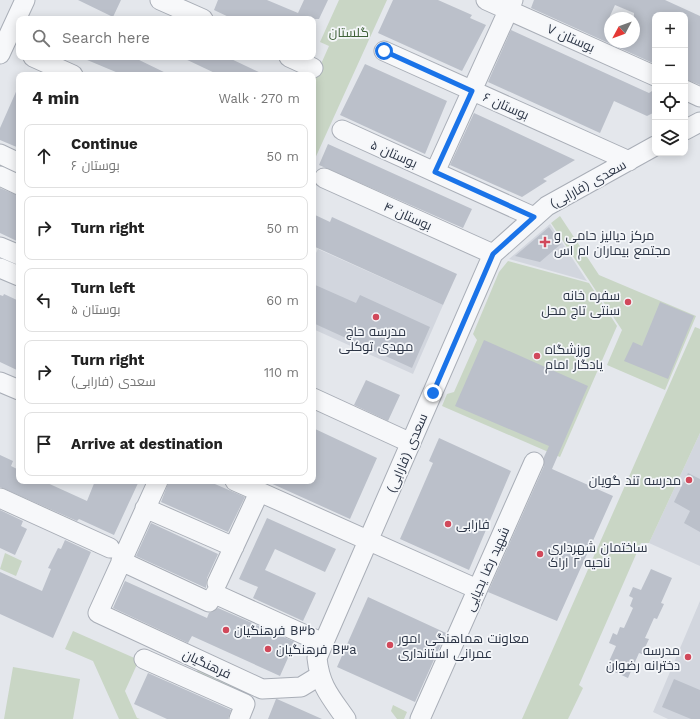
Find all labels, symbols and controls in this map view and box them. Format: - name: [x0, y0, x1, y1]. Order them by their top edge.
- north arrow: [604, 12, 640, 48]
- map controls: [652, 12, 688, 156]
- button: +: [652, 12, 688, 48]
- search box: [16, 16, 316, 60]
- street label: بوستان ۷: [545, 21, 597, 55]
- park label: گلستان: [329, 25, 369, 40]
- icon: search: [30, 27, 52, 49]
- text: Search here: [62, 29, 150, 47]
- route start: [375, 42, 393, 60]
- button: −: [652, 48, 688, 84]
- button: locate: [652, 84, 688, 120]
- text: 4 min: [32, 88, 79, 108]
- street label: بوستان ۶: [481, 89, 531, 123]
- text: Walk · 270 m: [219, 91, 300, 106]
- button: layers: [652, 120, 688, 156]
- text: Continue: [71, 135, 138, 153]
- street label: بوستان ۵: [368, 137, 420, 171]
- icon: ahead: [33, 145, 55, 167]
- text: 50 m: [267, 149, 299, 164]
- street label: سعدی (فارابی): [547, 157, 629, 211]
- text: بوستان ۶: [71, 158, 120, 173]
- street label: بوستان ۴: [382, 199, 434, 233]
- icon: right: [33, 217, 55, 239]
- text: Turn right: [71, 219, 144, 237]
- text: 50 m: [267, 221, 299, 236]
- place label: مرکز دیالیز حامی و مجتمع بیماران ام اس: [554, 228, 671, 260]
- marker: مرکز دیالیز حامی و مجتمع بیماران ام اس: [539, 236, 551, 248]
- text: Turn left: [71, 279, 135, 297]
- place label: سفره خانه سنتی تاج محل: [541, 288, 620, 319]
- icon: left: [33, 289, 55, 311]
- text: 60 m: [266, 293, 299, 308]
- marker: سفره خانه سنتی تاج محل: [623, 297, 633, 307]
- text: بوستان ۵: [71, 302, 121, 317]
- marker: مدرسه حاج مهدی توکلی: [371, 312, 381, 322]
- place label: مدرسه حاج مهدی توکلی: [339, 324, 413, 354]
- place label: ورزشگاه یادگار امام: [545, 342, 603, 374]
- text: Turn right: [71, 351, 144, 369]
- marker: ورزشگاه یادگار امام: [532, 351, 542, 361]
- icon: right: [33, 361, 55, 383]
- text: 110 m: [264, 365, 299, 380]
- text: سعدی (فارابی): [71, 374, 156, 389]
- route end: [424, 384, 442, 402]
- street label: سعدی (فارابی): [384, 411, 430, 495]
- icon: arrive: [33, 433, 55, 455]
- text: Arrive at destination: [71, 435, 223, 453]
- place label: مدرسه تند گویان: [589, 473, 681, 488]
- marker: مدرسه تند گویان: [684, 475, 694, 485]
- place label: فارابی: [456, 517, 490, 532]
- marker: فارابی: [443, 519, 453, 529]
- street label: شهید رضا یحیایی: [462, 524, 512, 614]
- place label: ساختمان شهرداری ناحیه ۲ اراک: [548, 540, 647, 570]
- marker: ساختمان شهرداری ناحیه ۲ اراک: [535, 549, 545, 559]
- place label: فرهنگیان B۳b: [234, 623, 315, 638]
- marker: فرهنگیان B۳b: [221, 625, 231, 635]
- place label: معاونت هماهنگی امور عمرانی استانداری: [397, 631, 529, 661]
- marker: معاونت هماهنگی امور عمرانی استانداری: [385, 640, 395, 650]
- place label: فرهنگیان B۳a: [276, 642, 357, 657]
- place label: مدرسه دخترانه رضوان: [606, 643, 680, 673]
- marker: فرهنگیان B۳a: [263, 644, 273, 654]
- street label: فرهنگیان: [181, 646, 233, 682]
- marker: مدرسه دخترانه رضوان: [683, 652, 693, 662]

